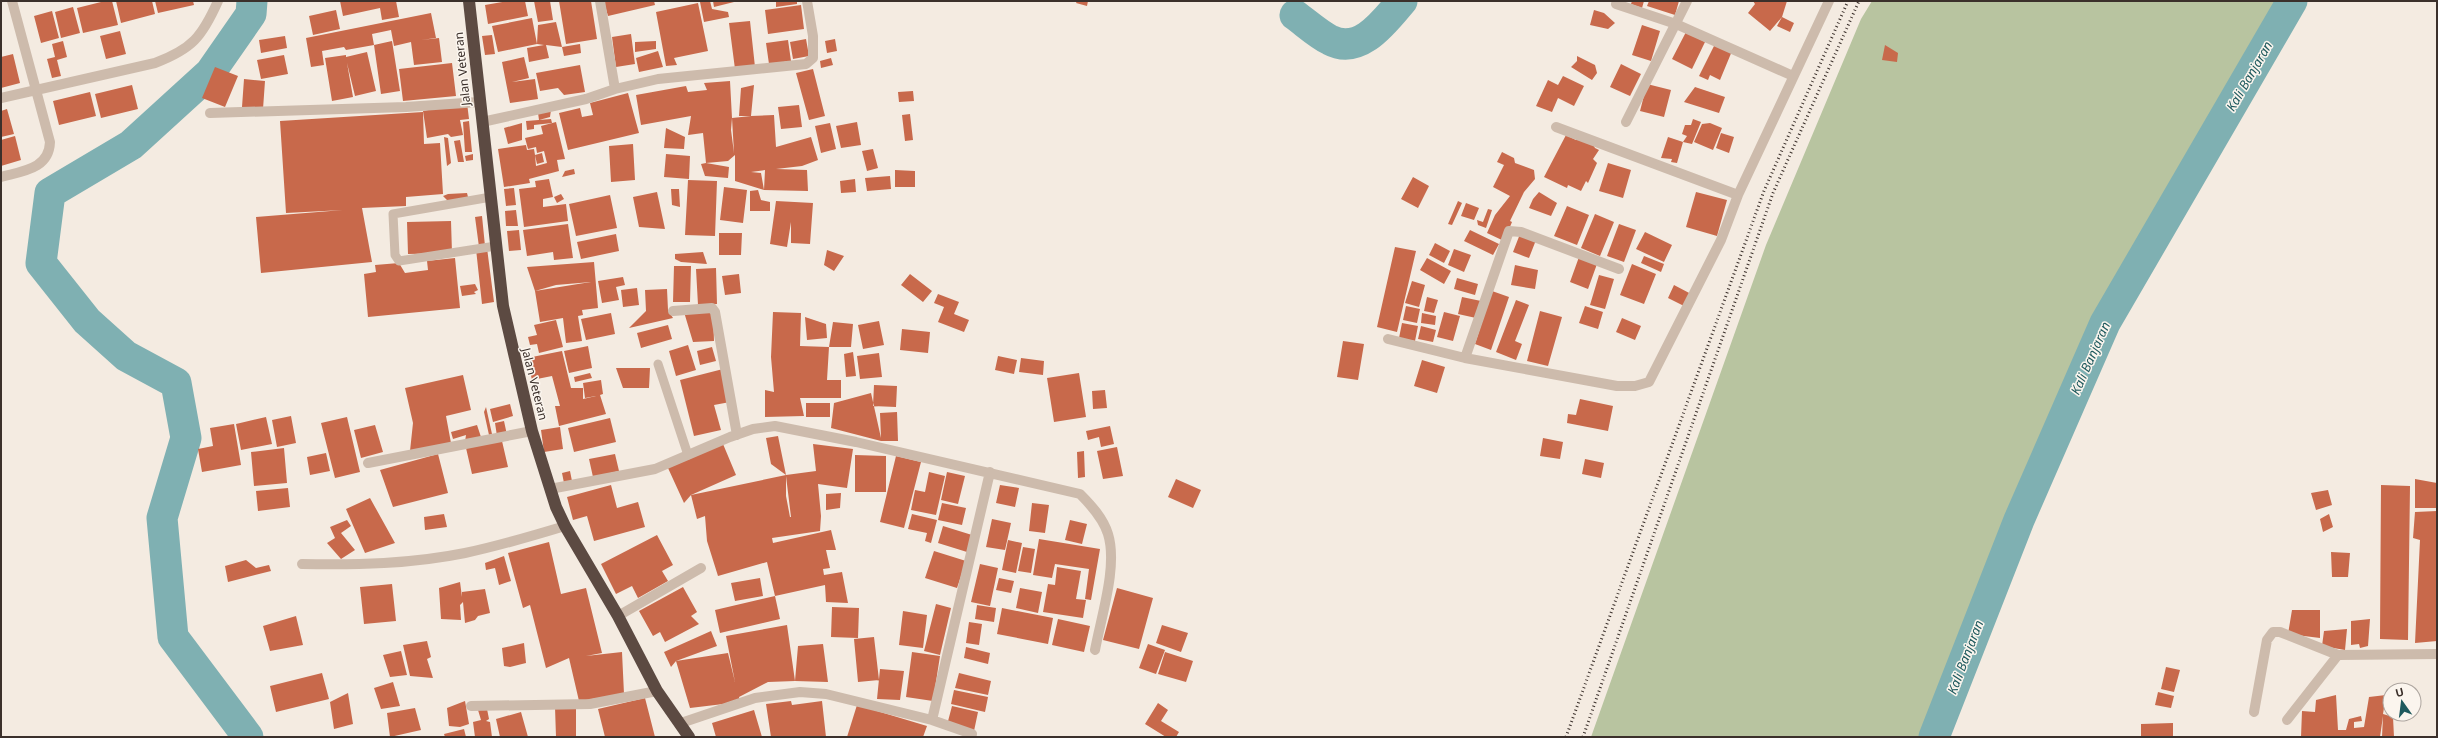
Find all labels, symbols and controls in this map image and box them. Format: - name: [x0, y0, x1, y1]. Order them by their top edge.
- street label: Jalan Veteran: [450, 31, 474, 108]
- water label: Kali Banjaran: [2222, 38, 2276, 114]
- water label: Kali Banjaran: [2066, 319, 2114, 397]
- street label: Jalan Veteran: [518, 345, 552, 422]
- water label: Kali Banjaran: [1943, 617, 1987, 697]
- north arrow: [2382, 682, 2422, 722]
- text: U: [2394, 684, 2405, 700]

